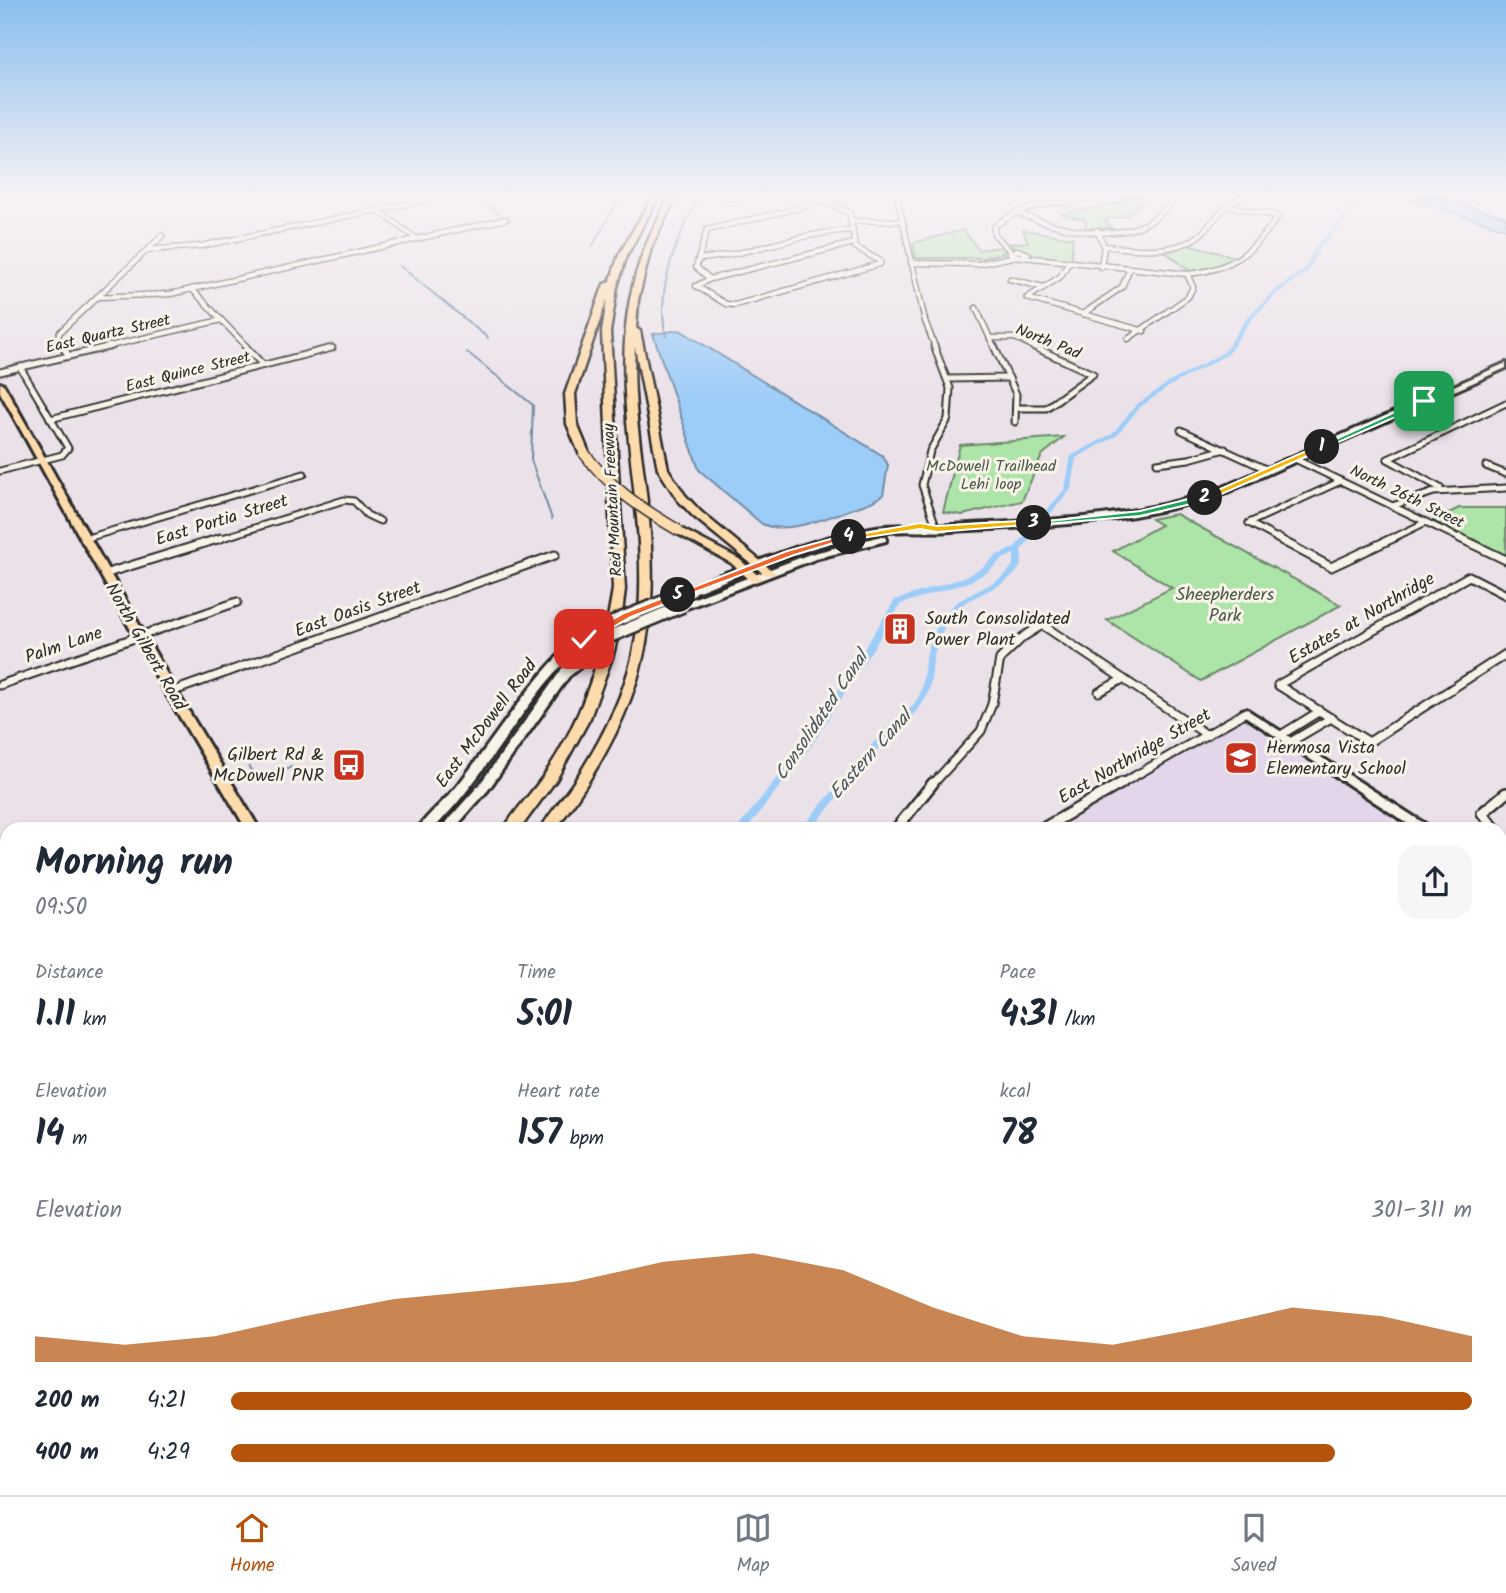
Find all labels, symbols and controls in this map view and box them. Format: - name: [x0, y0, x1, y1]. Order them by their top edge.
- street label: East Quartz Street: [43, 307, 174, 360]
- street label: North Pad: [1011, 318, 1085, 367]
- street label: East Quince Street: [123, 344, 254, 400]
- pin: [1394, 371, 1454, 431]
- icon: arrive: [1405, 382, 1443, 420]
- street label: Red Mountain Freeway: [596, 422, 629, 577]
- pin: 1: [1304, 430, 1340, 464]
- text: 1: [1319, 431, 1324, 461]
- park label: McDowell Trailhead Lehi loop: [926, 454, 1057, 497]
- street label: North 26th Street: [1346, 458, 1469, 536]
- pin: 2: [1188, 480, 1222, 516]
- text: 2: [1199, 482, 1210, 512]
- street label: East Portia Street: [152, 487, 293, 555]
- pin: 3: [1016, 505, 1052, 540]
- text: 3: [1028, 507, 1039, 537]
- pin: 4: [832, 520, 866, 554]
- text: 4: [843, 521, 854, 551]
- street label: Estates at Northridge: [1283, 565, 1441, 673]
- street label: East Oasis Street: [291, 573, 426, 646]
- street label: North Gilbert Road: [97, 578, 194, 717]
- pin: 5: [660, 578, 696, 612]
- text: 5: [673, 579, 682, 609]
- park label: Sheepherders Park: [1176, 581, 1275, 631]
- place label: South Consolidated Power Plant: [925, 605, 1071, 655]
- pin: [554, 609, 614, 669]
- building icon: South Consolidated Power Plant: [881, 610, 919, 648]
- street label: Palm Lane: [21, 619, 107, 673]
- icon: check: [565, 620, 603, 658]
- water label: Consolidated Canal: [767, 642, 879, 787]
- street label: East McDowell Road: [429, 653, 546, 795]
- water label: Eastern Canal: [822, 701, 922, 807]
- street label: East Northridge Street: [1053, 701, 1218, 813]
- place label: Hermosa Vista Elementary School: [1266, 734, 1407, 784]
- school or university icon: Hermosa Vista Elementary School: [1222, 739, 1260, 777]
- place label: Gilbert Rd & McDowell PNR: [213, 741, 324, 791]
- bus stop icon: Gilbert Rd & McDowell PNR: [330, 746, 368, 784]
- text: Morning run: [35, 834, 233, 894]
- button: share: [1398, 845, 1472, 919]
- text: 09:50: [35, 890, 87, 926]
- text: Distance: [35, 958, 103, 988]
- text: Time: [517, 958, 556, 988]
- text: Pace: [1000, 958, 1036, 988]
- text: 1.11: [35, 988, 75, 1044]
- text: 5:01: [517, 988, 572, 1044]
- text: 4:31: [1000, 988, 1057, 1044]
- text: km: [75, 1005, 107, 1035]
- text: /km: [1057, 1005, 1095, 1035]
- text: Elevation: [35, 1077, 107, 1107]
- text: Heart rate: [517, 1077, 600, 1107]
- text: kcal: [1000, 1077, 1031, 1107]
- text: 14: [35, 1107, 65, 1163]
- text: 157: [517, 1107, 562, 1163]
- text: 78: [1000, 1107, 1037, 1163]
- text: m: [65, 1124, 87, 1154]
- text: bpm: [562, 1124, 604, 1154]
- text: Elevation: [35, 1193, 122, 1229]
- text: 301–311 m: [1371, 1193, 1472, 1229]
- text: 200 m: [35, 1383, 100, 1419]
- text: 4:21: [147, 1383, 186, 1419]
- text: 400 m: [35, 1435, 99, 1471]
- text: 4:29: [147, 1435, 190, 1471]
- tab: Home: [230, 1509, 275, 1581]
- tab: Map: [734, 1509, 772, 1581]
- tab: Saved: [1231, 1509, 1276, 1581]

